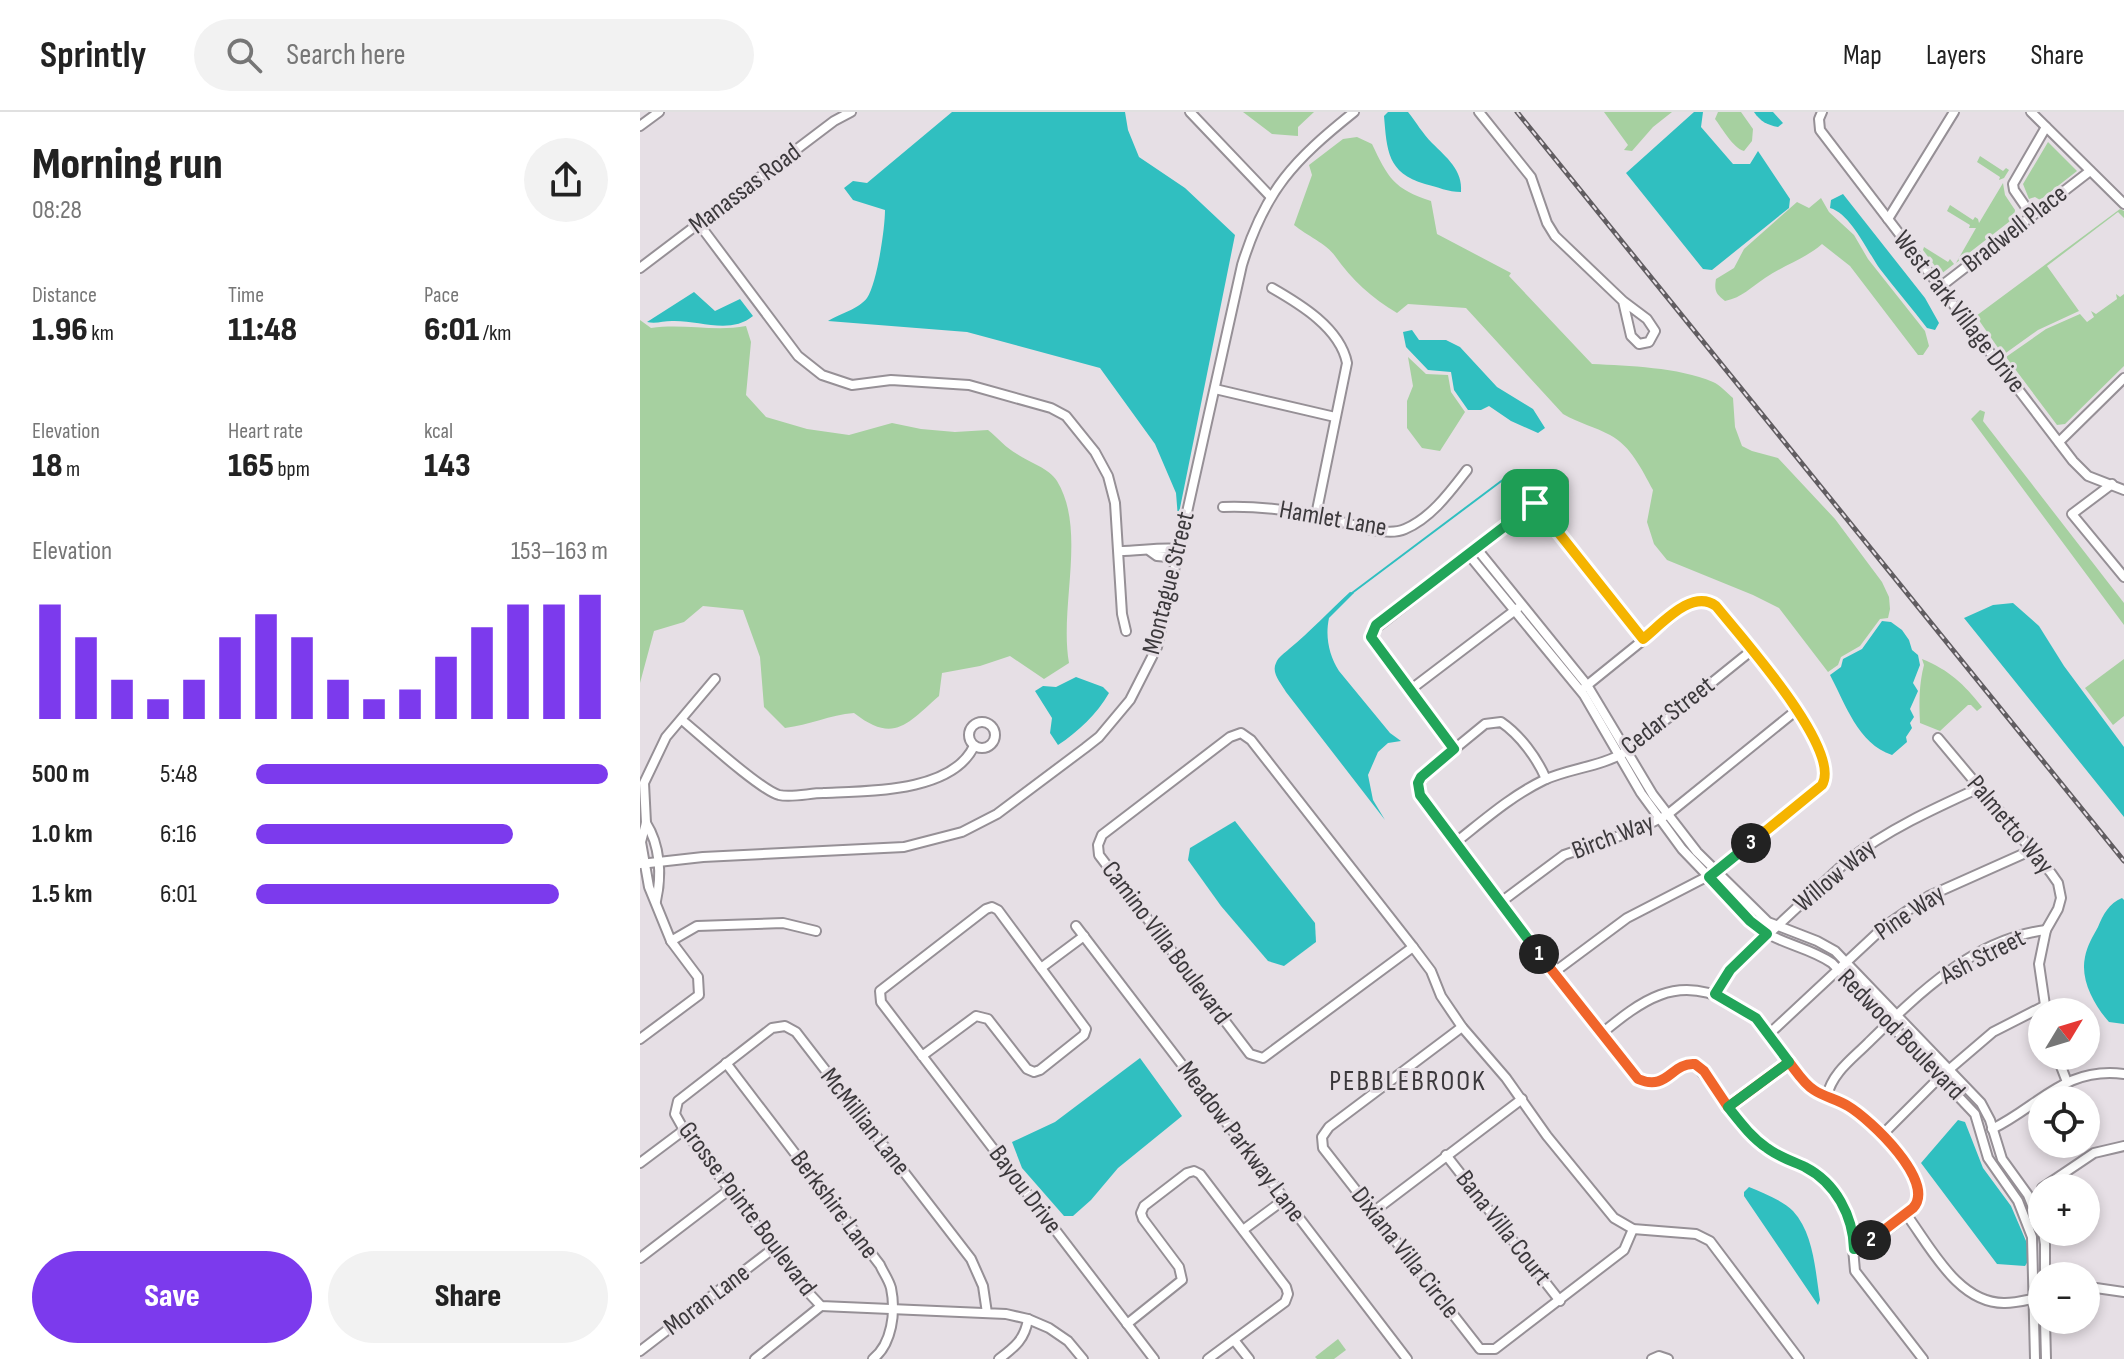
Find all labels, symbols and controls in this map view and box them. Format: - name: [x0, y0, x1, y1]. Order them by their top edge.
- search box: [194, 19, 754, 91]
- text: Sprintly: [40, 33, 146, 78]
- icon: search: [222, 33, 266, 77]
- text: Search here: [286, 37, 406, 73]
- text: Map: [1843, 39, 1882, 72]
- text: Layers: [1926, 39, 1986, 72]
- text: Share: [2030, 39, 2084, 72]
- street label: Manassas Road: [683, 137, 807, 241]
- text: Morning run: [32, 138, 223, 191]
- button: share: [524, 138, 608, 222]
- street label: Bradwell Place: [1956, 178, 2074, 280]
- text: 08:28: [32, 195, 82, 226]
- street label: West Park Village Drive: [1886, 225, 2032, 399]
- text: Distance: [32, 282, 97, 309]
- text: Time: [228, 282, 264, 309]
- text: Pace: [424, 282, 459, 309]
- text: 1.96: [32, 309, 88, 350]
- text: 11:48: [228, 309, 297, 350]
- text: 6:01: [424, 309, 479, 350]
- text: km: [88, 320, 114, 347]
- text: /km: [479, 320, 511, 347]
- text: Elevation: [32, 418, 100, 445]
- text: Heart rate: [228, 418, 303, 445]
- text: kcal: [424, 418, 453, 445]
- text: 18: [32, 445, 63, 486]
- text: 165: [228, 445, 274, 486]
- text: 143: [424, 445, 471, 486]
- text: m: [63, 456, 80, 483]
- text: bpm: [274, 456, 310, 483]
- pin: [1501, 469, 1569, 537]
- icon: arrive: [1513, 481, 1557, 525]
- street label: Hamlet Lane: [1277, 494, 1389, 544]
- street label: Montague Street: [1136, 508, 1202, 658]
- text: Elevation: [32, 536, 112, 567]
- text: 153–163 m: [511, 536, 608, 567]
- street label: Cedar Street: [1615, 670, 1721, 762]
- text: 500 m: [32, 759, 89, 790]
- text: 5:48: [160, 759, 198, 790]
- street label: Palmetto Way: [1960, 769, 2060, 881]
- street label: Birch Way: [1568, 807, 1658, 867]
- text: 1.0 km: [32, 819, 93, 850]
- text: 6:16: [160, 819, 197, 850]
- pin: 3: [1731, 823, 1771, 863]
- text: 3: [1746, 829, 1756, 856]
- street label: Willow Way: [1788, 833, 1882, 919]
- street label: Camino Villa Boulevard: [1095, 855, 1237, 1031]
- street label: Pine Way: [1869, 878, 1951, 948]
- text: 1.5 km: [32, 879, 92, 910]
- text: 6:01: [160, 879, 197, 910]
- street label: Ash Street: [1935, 923, 2030, 992]
- pin: 1: [1519, 934, 1559, 974]
- text: 1: [1535, 940, 1543, 967]
- street label: Redwood Boulevard: [1831, 963, 1971, 1107]
- north arrow: [2028, 998, 2100, 1070]
- map controls: [2028, 998, 2100, 1334]
- street label: Meadow Parkway Lane: [1170, 1055, 1312, 1229]
- street label: McMillian Lane: [813, 1062, 917, 1182]
- district label: PEBBLEBROOK: [1329, 1065, 1487, 1098]
- button: locate: [2028, 1086, 2100, 1158]
- street label: Grosse Pointe Boulevard: [671, 1116, 823, 1302]
- street label: Bayou Drive: [982, 1140, 1068, 1240]
- street label: Berkshire Lane: [783, 1145, 885, 1265]
- street label: Bana Villa Court: [1449, 1164, 1557, 1292]
- button: +: [2028, 1174, 2100, 1246]
- street label: Dixiana Villa Circle: [1344, 1181, 1466, 1325]
- pin: 2: [1851, 1220, 1891, 1260]
- text: 2: [1866, 1226, 1876, 1253]
- button: Save: [32, 1251, 312, 1343]
- button: Share: [328, 1251, 608, 1343]
- street label: Moran Lane: [658, 1258, 756, 1342]
- button: −: [2028, 1262, 2100, 1334]

